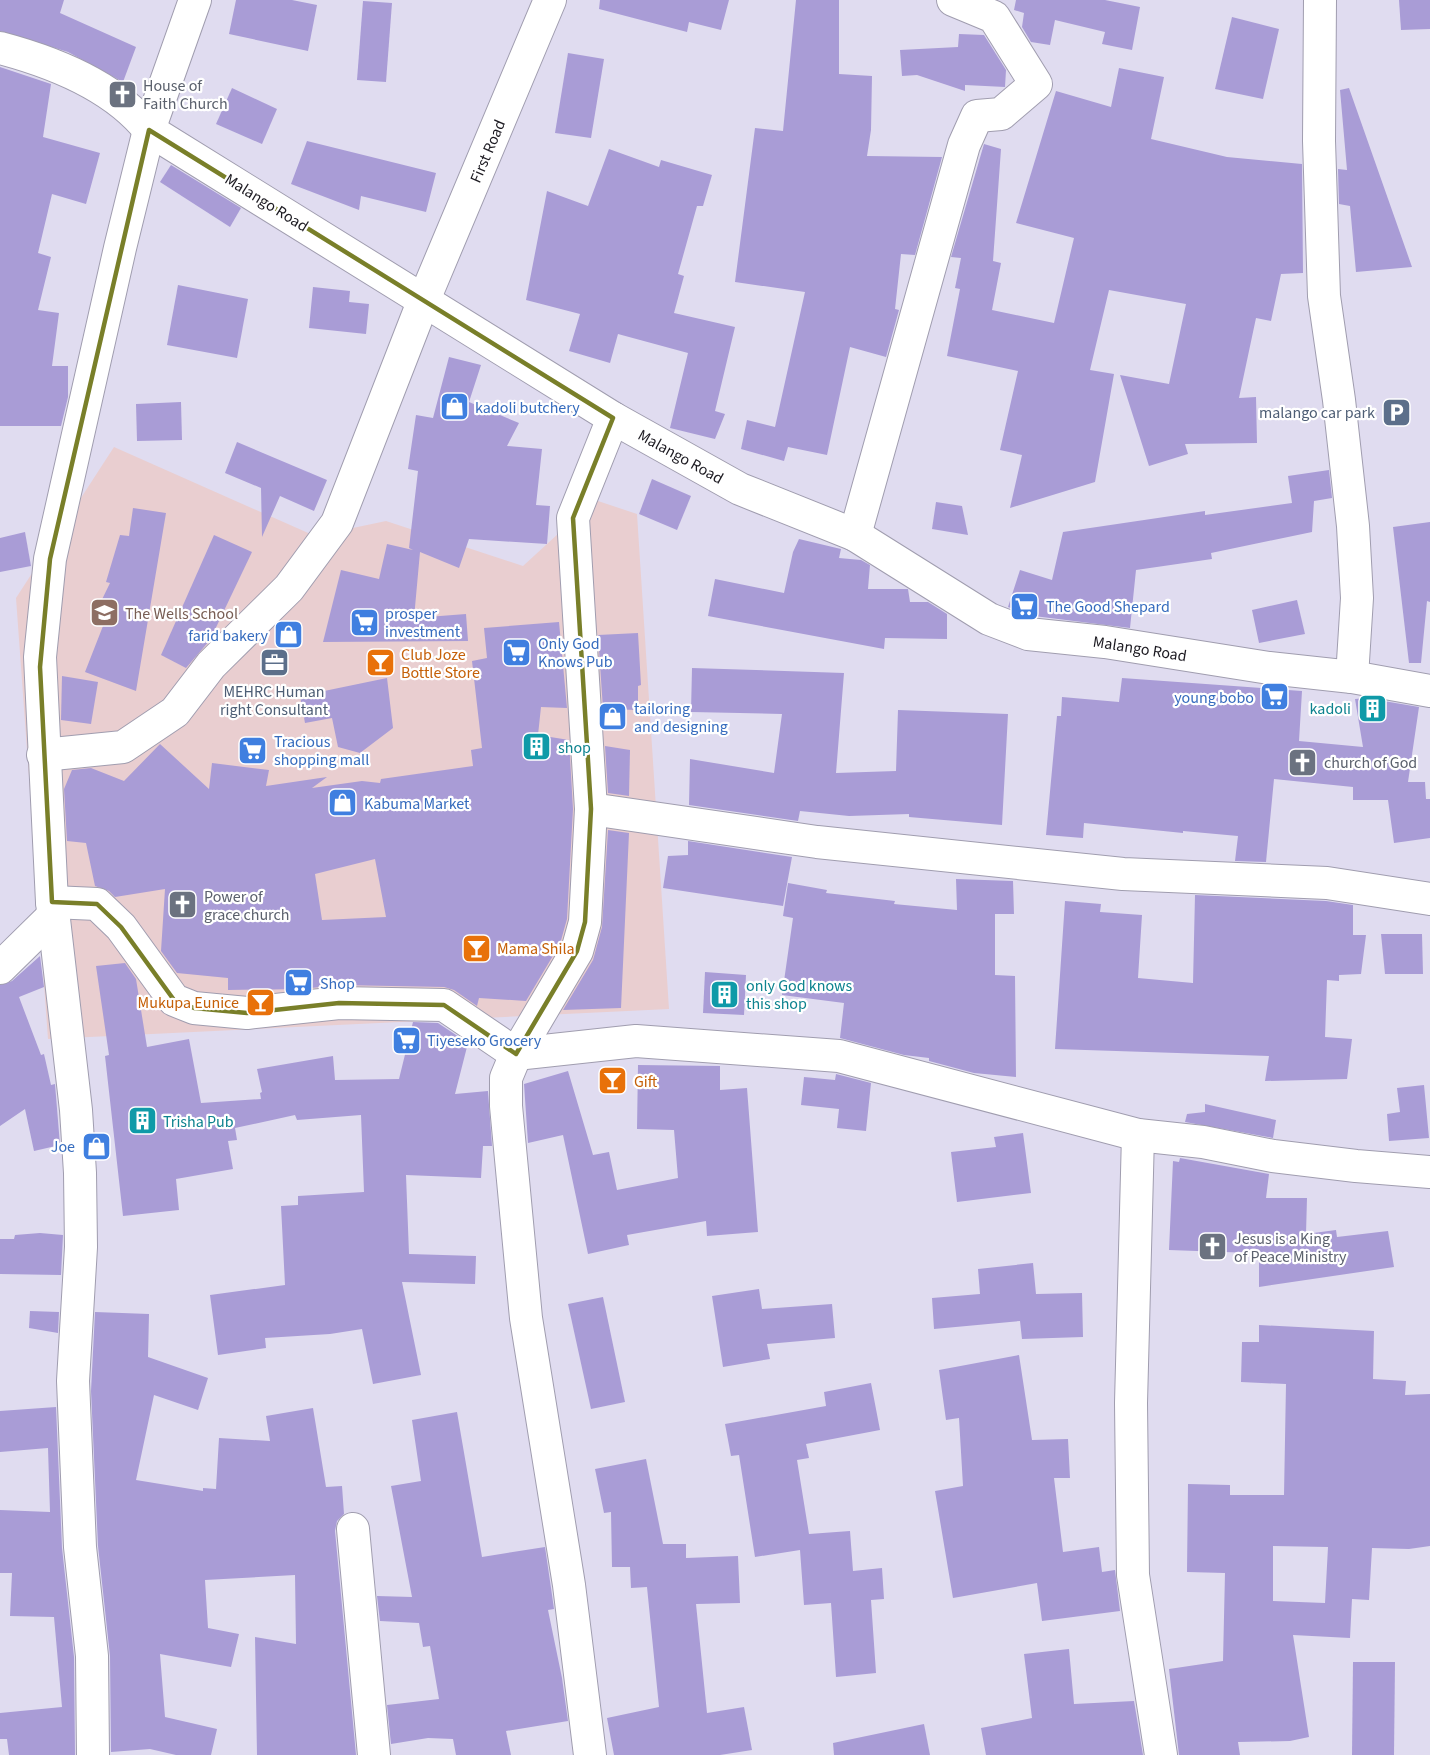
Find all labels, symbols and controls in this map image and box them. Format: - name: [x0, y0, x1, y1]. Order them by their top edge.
- place label: House of Faith Church: [143, 75, 228, 115]
- church icon: House of Faith Church: [106, 78, 138, 110]
- street label: First Road: [465, 116, 511, 186]
- street label: Malango Road: [221, 168, 312, 237]
- shop icon: kadoli butchery: [438, 391, 470, 423]
- parking icon: malango car park: [1380, 396, 1412, 428]
- place label: kadoli butchery: [475, 397, 580, 419]
- place label: malango car park: [1259, 402, 1375, 424]
- street label: Malango Road: [634, 424, 727, 489]
- supermarket icon: The Good Shepard: [1009, 590, 1041, 622]
- place label: The Good Shepard: [1046, 596, 1170, 618]
- school or university icon: The Wells School: [88, 597, 120, 629]
- place label: The Wells School: [125, 603, 238, 625]
- place label: prosper investment: [385, 603, 461, 643]
- supermarket icon: prosper investment: [348, 606, 380, 638]
- shop icon: farid bakery: [273, 619, 305, 651]
- place label: farid bakery: [188, 625, 269, 647]
- street label: Malango Road: [1091, 631, 1188, 667]
- place label: Only God Knows Pub: [538, 633, 613, 673]
- supermarket icon: Only God Knows Pub: [501, 636, 533, 668]
- place label: Club Joze Bottle Store: [401, 644, 480, 684]
- office icon: MEHRC Human right Consultant: [258, 647, 290, 679]
- bar icon: Club Joze Bottle Store: [364, 647, 396, 679]
- place label: MEHRC Human right Consultant: [220, 681, 329, 721]
- supermarket icon: young bobo: [1259, 681, 1291, 713]
- place label: young bobo: [1174, 687, 1254, 709]
- building icon: kadoli: [1356, 692, 1388, 724]
- place label: tailoring and designing: [634, 698, 728, 738]
- place label: kadoli: [1310, 698, 1351, 720]
- shop icon: tailoring and designing: [597, 701, 629, 733]
- place label: Tracious shopping mall: [274, 731, 369, 771]
- building icon: shop: [521, 731, 553, 763]
- supermarket icon: Tracious shopping mall: [237, 734, 269, 766]
- place label: shop: [558, 737, 591, 759]
- church icon: church of God: [1287, 746, 1319, 778]
- place label: church of God: [1324, 752, 1417, 774]
- shop icon: Kabuma Market: [327, 787, 359, 819]
- place label: Kabuma Market: [364, 793, 470, 815]
- place label: Power of grace church: [204, 886, 290, 926]
- church icon: Power of grace church: [167, 889, 199, 921]
- bar icon: Mama Shila: [460, 932, 492, 964]
- place label: Mama Shila: [497, 938, 575, 960]
- supermarket icon: Shop: [283, 967, 315, 999]
- place label: Shop: [320, 973, 355, 995]
- place label: only God knows this shop: [746, 975, 853, 1015]
- building icon: only God knows this shop: [709, 978, 741, 1010]
- bar icon: Mukupa Eunice: [244, 986, 276, 1018]
- place label: Mukupa Eunice: [138, 992, 239, 1014]
- supermarket icon: Tiyeseko Grocery: [390, 1024, 422, 1056]
- place label: Tiyeseko Grocery: [427, 1030, 542, 1052]
- bar icon: Gift: [597, 1065, 629, 1097]
- place label: Gift: [634, 1071, 658, 1093]
- building icon: Trisha Pub: [126, 1105, 158, 1137]
- place label: Trisha Pub: [163, 1111, 234, 1133]
- shop icon: Joe: [80, 1130, 112, 1162]
- place label: Joe: [51, 1136, 75, 1158]
- place label: Jesus is a King of Peace Ministry: [1234, 1228, 1347, 1268]
- church icon: Jesus is a King of Peace Ministry: [1197, 1231, 1229, 1263]

